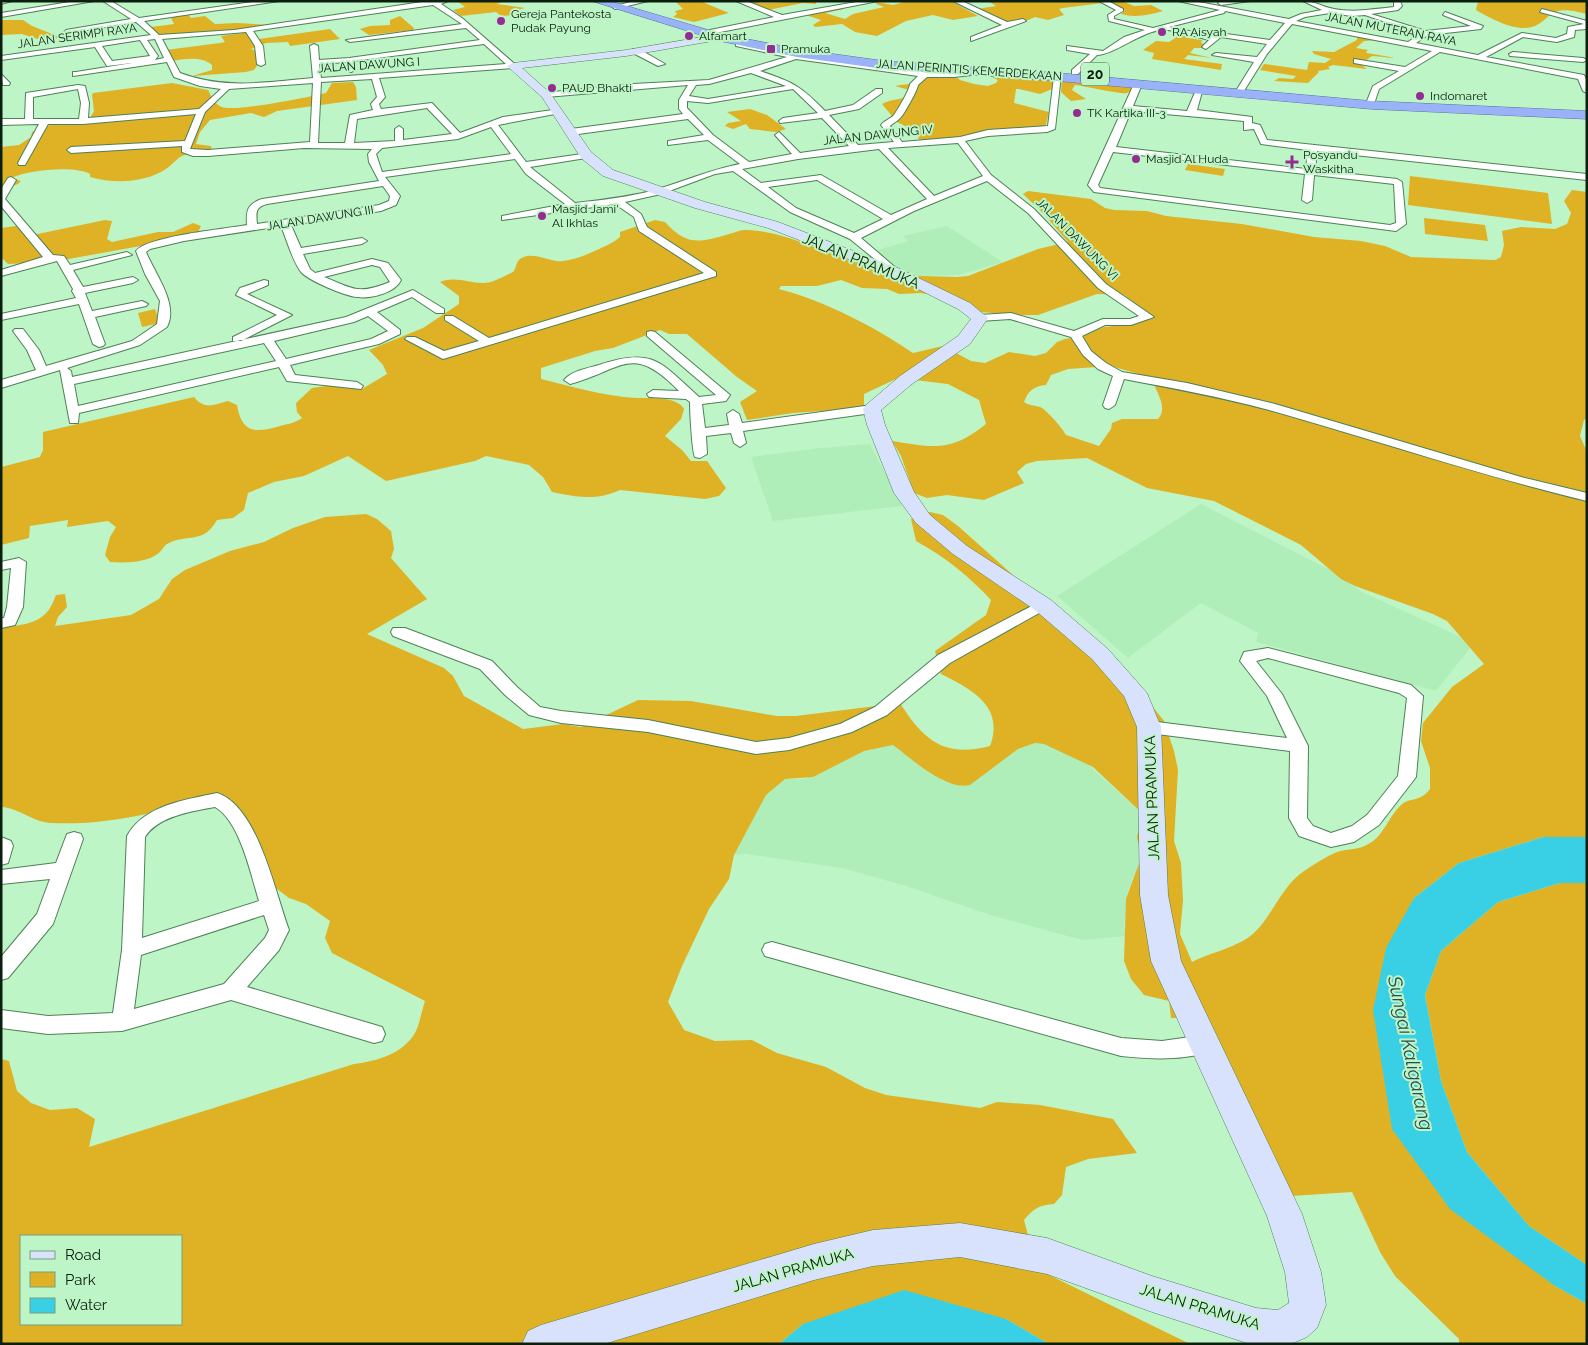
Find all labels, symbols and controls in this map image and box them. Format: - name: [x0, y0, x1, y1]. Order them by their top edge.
- place label: Gereja Pantekosta Pudak Payung: [511, 7, 611, 35]
- street label: JALAN MUTERAN RAYA: [1324, 9, 1458, 49]
- marker: Gereja Pantekosta Pudak Payung: [495, 15, 507, 27]
- street label: JALAN SERIMPI RAYA: [16, 21, 138, 51]
- place label: RA Aisyah: [1172, 25, 1227, 39]
- marker: RA Aisyah: [1156, 26, 1168, 38]
- place label: Alfamart: [699, 29, 747, 43]
- marker: Alfamart: [683, 30, 695, 42]
- place label: Pramuka: [781, 42, 830, 56]
- marker: Pramuka: [765, 43, 777, 55]
- street label: JALAN DAWUNG I: [317, 54, 421, 76]
- street label: JALAN PERINTIS KEMERDEKAAN: [876, 57, 1062, 83]
- road number: 20: [1081, 62, 1109, 86]
- place label: PAUD Bhakti: [562, 81, 632, 95]
- marker: PAUD Bhakti: [546, 82, 558, 94]
- place label: Indomaret: [1430, 89, 1487, 103]
- marker: Indomaret: [1414, 90, 1426, 102]
- place label: TK Kartika III-3: [1087, 106, 1166, 120]
- marker: TK Kartika III-3: [1071, 107, 1083, 119]
- street label: JALAN DAWUNG IV: [822, 122, 934, 148]
- place label: Posyandu Waskitha: [1303, 148, 1358, 176]
- place label: Masjid Al Huda: [1146, 152, 1228, 166]
- marker: Masjid Al Huda: [1130, 153, 1142, 165]
- marker: Posyandu Waskitha: [1285, 155, 1299, 169]
- street label: JALAN DAWUNG VI: [1033, 195, 1121, 283]
- place label: Masjid Jami' Al Ikhlas: [552, 202, 619, 230]
- street label: JALAN DAWUNG III: [265, 203, 375, 233]
- marker: Masjid Jami' Al Ikhlas: [536, 210, 548, 222]
- street label: JALAN PRAMUKA: [800, 229, 922, 293]
- street label: JALAN PRAMUKA: [1141, 735, 1163, 861]
- water label: Sungai Kaligarang: [1384, 973, 1438, 1132]
- legend: [20, 1235, 182, 1325]
- street label: JALAN PRAMUKA: [730, 1244, 856, 1296]
- text: Road: [65, 1246, 101, 1264]
- text: Park: [65, 1271, 96, 1289]
- street label: JALAN PRAMUKA: [1138, 1280, 1262, 1334]
- text: Water: [65, 1296, 108, 1314]

